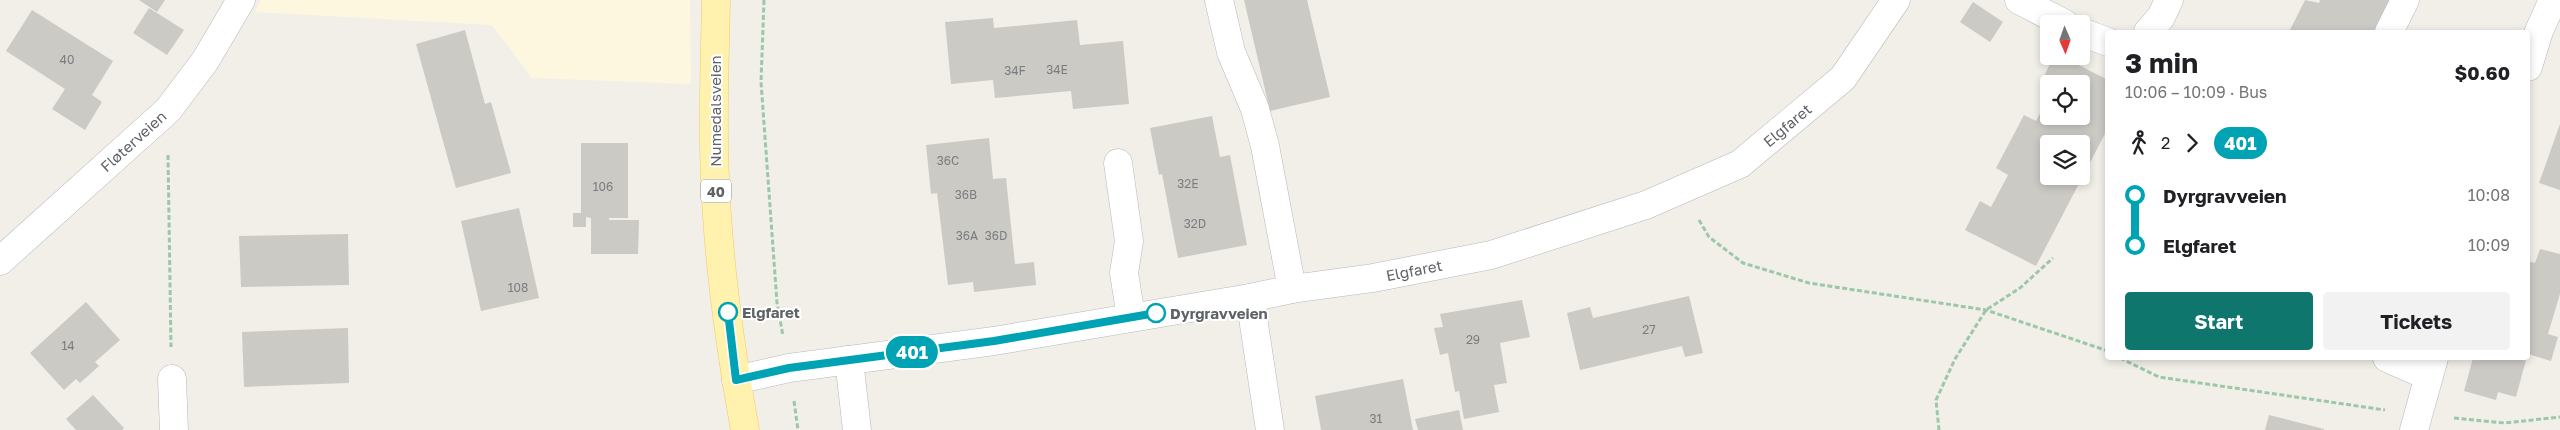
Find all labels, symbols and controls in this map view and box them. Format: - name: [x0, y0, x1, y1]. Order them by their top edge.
- north arrow: [2040, 15, 2090, 65]
- map controls: [2040, 15, 2090, 185]
- text: 3 min: [2125, 46, 2198, 79]
- house number: 40: [60, 52, 74, 67]
- street label: Numedalsveien: [706, 55, 724, 167]
- text: $0.60: [2454, 61, 2510, 84]
- house number: 34E: [1046, 62, 1068, 77]
- house number: 34F: [1004, 63, 1026, 78]
- button: locate: [2040, 75, 2090, 125]
- text: 10:06 – 10:09 · Bus: [2125, 82, 2267, 102]
- street label: Elgfaret: [1759, 100, 1815, 150]
- street label: Fløterveien: [96, 107, 170, 175]
- icon: walk: [2125, 129, 2153, 157]
- icon: forward: [2178, 129, 2206, 157]
- text: 401: [2224, 132, 2257, 154]
- text: 2: [2161, 133, 2170, 153]
- button: layers: [2040, 135, 2090, 185]
- house number: 36C: [937, 153, 959, 168]
- house number: 32E: [1177, 176, 1199, 191]
- house number: 106: [593, 179, 613, 194]
- road number: 40: [701, 180, 731, 202]
- text: Dyrgravveien: [2163, 184, 2287, 207]
- text: 10:08: [2468, 185, 2510, 205]
- house number: 36B: [955, 187, 977, 202]
- house number: 32D: [1184, 216, 1206, 231]
- house number: 36A: [956, 228, 978, 243]
- house number: 36D: [985, 228, 1007, 243]
- text: Elgfaret: [2163, 234, 2236, 257]
- text: 10:09: [2468, 235, 2510, 255]
- street label: Elgfaret: [1384, 256, 1444, 284]
- house number: 108: [508, 280, 528, 295]
- button: Start: [2125, 292, 2313, 350]
- button: Tickets: [2323, 292, 2510, 350]
- marker: Elgfaret: [718, 302, 738, 322]
- place label: Elgfaret: [742, 303, 800, 321]
- marker: Dyrgravveien: [1146, 303, 1166, 323]
- place label: Dyrgravveien: [1170, 304, 1268, 322]
- house number: 27: [1642, 322, 1656, 337]
- house number: 29: [1466, 332, 1480, 347]
- line badge: 401: [883, 336, 941, 368]
- house number: 14: [61, 338, 75, 353]
- text: 401: [896, 341, 928, 363]
- house number: 31: [1370, 411, 1383, 426]

